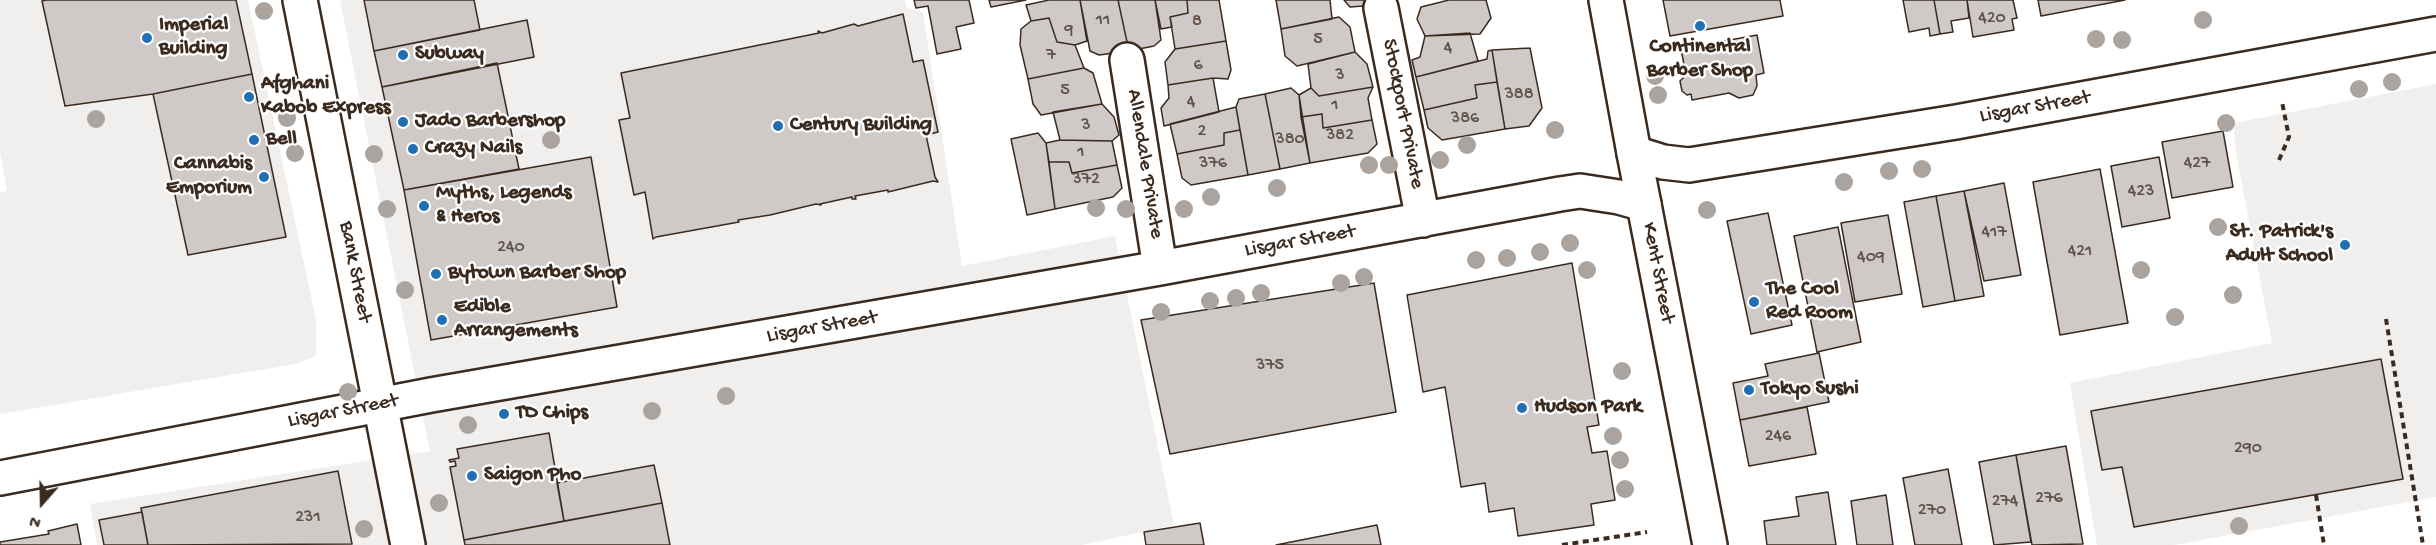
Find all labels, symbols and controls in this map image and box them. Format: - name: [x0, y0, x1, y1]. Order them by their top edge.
- house number: 420: [1978, 8, 2006, 30]
- house number: 11: [1096, 10, 1110, 32]
- house number: 8: [1192, 11, 1202, 33]
- place label: Imperial Building: [159, 13, 228, 63]
- marker: Continental Barber Shop: [1693, 19, 1707, 33]
- house number: 9: [1064, 20, 1074, 42]
- house number: 5: [1313, 29, 1323, 51]
- marker: Imperial Building: [140, 31, 154, 45]
- place label: Continental Barber Shop: [1647, 35, 1753, 85]
- street label: Stockport Private: [1375, 37, 1429, 191]
- house number: 4: [1444, 38, 1452, 60]
- place label: Subway: [415, 42, 484, 68]
- house number: 7: [1046, 45, 1056, 67]
- marker: Subway: [396, 48, 410, 62]
- house number: 6: [1193, 55, 1203, 77]
- house number: 3: [1335, 65, 1345, 87]
- place label: Afghani Kabob Express: [261, 72, 390, 122]
- house number: 5: [1060, 80, 1070, 102]
- house number: 388: [1504, 84, 1534, 106]
- street label: Lisgar Street: [1978, 86, 2092, 130]
- street label: Allendale Private: [1120, 88, 1168, 240]
- marker: Afghani Kabob Express: [242, 90, 256, 104]
- house number: 4: [1187, 92, 1195, 114]
- house number: 1: [1331, 95, 1339, 117]
- house number: 386: [1451, 108, 1479, 130]
- place label: Jado Barbershop: [415, 109, 565, 135]
- place label: Century Building: [790, 113, 932, 139]
- marker: Jado Barbershop: [396, 115, 410, 129]
- house number: 3: [1081, 115, 1091, 137]
- marker: Century Building: [771, 119, 785, 133]
- house number: 2: [1198, 121, 1206, 143]
- house number: 382: [1326, 125, 1354, 147]
- place label: Bell: [266, 127, 297, 153]
- house number: 380: [1275, 129, 1305, 151]
- marker: Bell: [247, 133, 261, 147]
- place label: Crazy Nails: [425, 136, 522, 162]
- marker: Crazy Nails: [406, 142, 420, 156]
- house number: 1: [1077, 142, 1085, 164]
- place label: Cannabis Emporium: [166, 152, 252, 202]
- house number: 376: [1199, 153, 1227, 175]
- house number: 427: [2184, 153, 2210, 175]
- house number: 372: [1072, 169, 1100, 191]
- marker: Cannabis Emporium: [257, 170, 271, 184]
- place label: Myths, Legends & Heros: [436, 181, 571, 231]
- house number: 423: [2128, 181, 2154, 203]
- marker: Myths, Legends & Heros: [417, 199, 431, 213]
- street label: Bank Street: [332, 219, 376, 325]
- street label: Lisgar Street: [1243, 220, 1357, 264]
- place label: St. Patrick's Adult School: [2226, 220, 2333, 270]
- street label: Kent Street: [1635, 221, 1679, 325]
- house number: 417: [1981, 222, 2007, 244]
- house number: 240: [497, 237, 525, 259]
- marker: St. Patrick's Adult School: [2338, 238, 2352, 252]
- house number: 421: [2068, 241, 2092, 263]
- house number: 409: [1857, 247, 1885, 269]
- place label: Bytown Barber Shop: [448, 261, 626, 287]
- marker: Bytown Barber Shop: [429, 267, 443, 281]
- place label: The Cool Red Room: [1766, 277, 1853, 327]
- place label: Edible Arrangements: [454, 295, 578, 345]
- marker: The Cool Red Room: [1747, 295, 1761, 309]
- street label: Lisgar Street: [765, 306, 879, 350]
- marker: Edible Arrangements: [435, 313, 449, 327]
- house number: 375: [1256, 355, 1284, 377]
- place label: Tokyo Sushi: [1761, 377, 1859, 403]
- marker: Tokyo Sushi: [1742, 383, 1756, 397]
- street label: Lisgar Street: [286, 389, 400, 435]
- place label: Hudson Park: [1534, 395, 1642, 421]
- place label: TD Chips: [516, 401, 588, 427]
- marker: Hudson Park: [1515, 401, 1529, 415]
- marker: TD Chips: [497, 407, 511, 421]
- house number: 246: [1765, 426, 1791, 448]
- house number: 290: [2234, 438, 2262, 460]
- place label: Saigon Pho: [484, 463, 582, 489]
- marker: Saigon Pho: [465, 469, 479, 483]
- north arrow: [12, 473, 72, 533]
- house number: 276: [2035, 488, 2063, 510]
- house number: 274: [1992, 491, 2018, 513]
- house number: 270: [1918, 500, 1946, 522]
- house number: 231: [295, 507, 321, 529]
- text: N: [28, 510, 44, 531]

